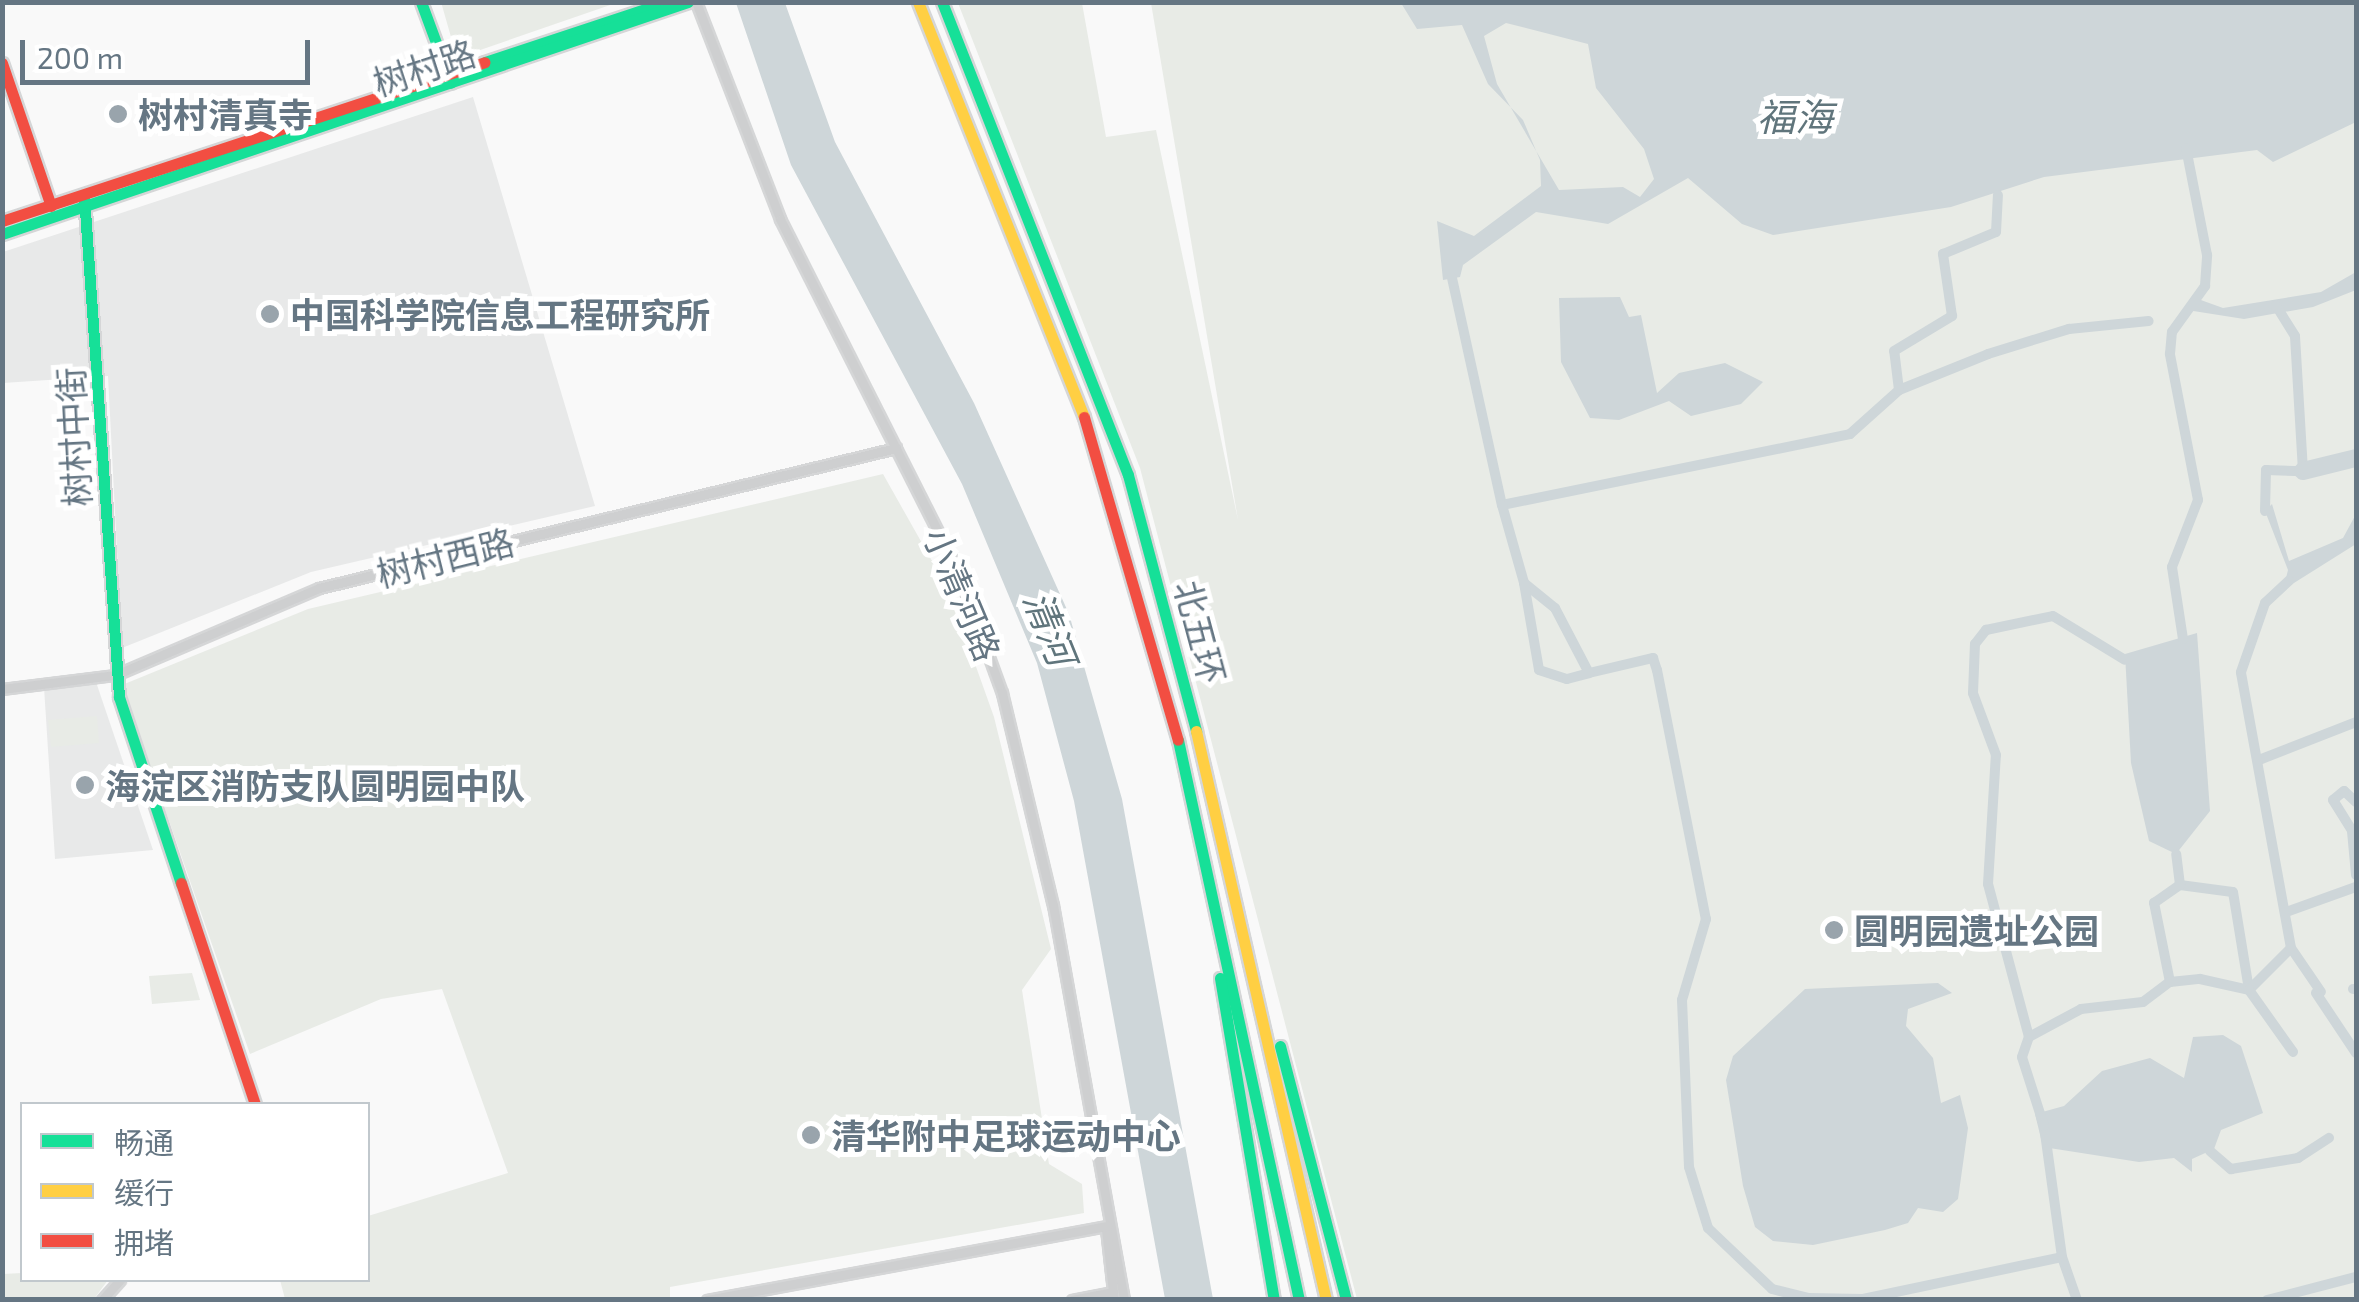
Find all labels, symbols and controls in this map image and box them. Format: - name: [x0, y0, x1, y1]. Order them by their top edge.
- scale bar: [25, 20, 315, 82]
- street label: 树村路: [368, 31, 480, 103]
- text: 200 m: [37, 39, 123, 75]
- place label: 树村清真寺: [138, 93, 313, 135]
- water label: 福海: [1757, 94, 1833, 140]
- marker: 树村清真寺: [107, 103, 129, 125]
- place label: 中国科学院信息工程研究所: [290, 293, 710, 335]
- marker: 中国科学院信息工程研究所: [259, 303, 281, 325]
- street label: 树村中街: [48, 366, 98, 508]
- street label: 树村西路: [372, 520, 518, 594]
- street label: 小清河路: [916, 521, 1010, 667]
- street label: 北五环: [1167, 576, 1235, 688]
- water label: 清河: [1015, 584, 1085, 672]
- place label: 海淀区消防支队圆明园中队: [105, 764, 525, 806]
- marker: 海淀区消防支队圆明园中队: [74, 774, 96, 796]
- place label: 圆明园遗址公园: [1854, 909, 2099, 951]
- marker: 圆明园遗址公园: [1823, 919, 1845, 941]
- legend: [20, 1102, 370, 1282]
- place label: 清华附中足球运动中心: [831, 1114, 1181, 1156]
- text: 畅通: [114, 1124, 174, 1160]
- marker: 清华附中足球运动中心: [800, 1124, 822, 1146]
- text: 缓行: [114, 1174, 174, 1210]
- text: 拥堵: [114, 1224, 174, 1260]

